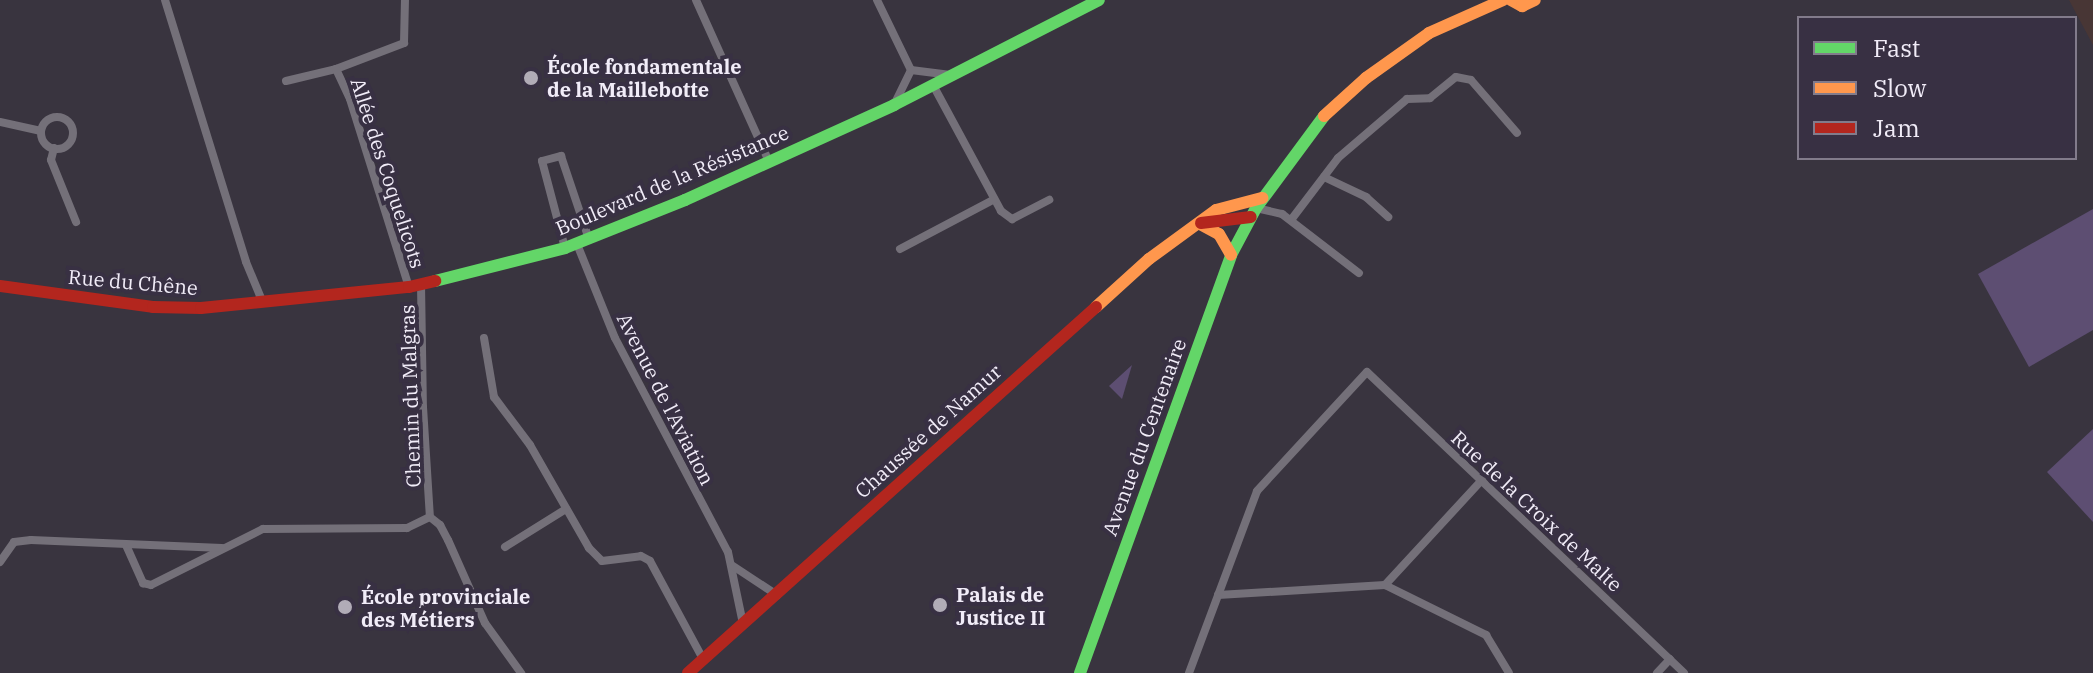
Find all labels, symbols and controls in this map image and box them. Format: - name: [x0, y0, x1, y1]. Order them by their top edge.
- legend: [1797, 16, 2077, 160]
- text: Fast: [1873, 32, 1920, 64]
- place label: École fondamentale de la Maillebotte: [547, 54, 741, 101]
- marker: École fondamentale de la Maillebotte: [522, 69, 540, 87]
- text: Slow: [1873, 72, 1926, 104]
- street label: Allée des Coquelicots: [346, 75, 430, 271]
- text: Jam: [1873, 112, 1920, 144]
- street label: Boulevard de la Résistance: [552, 120, 792, 240]
- street label: Rue du Chêne: [67, 264, 199, 300]
- street label: Chemin du Malgras: [395, 304, 425, 488]
- street label: Avenue de l'Aviation: [612, 309, 720, 489]
- street label: Avenue du Centenaire: [1097, 335, 1191, 539]
- street label: Chaussée de Namur: [850, 359, 1006, 503]
- street label: Rue de la Croix de Malte: [1447, 426, 1627, 596]
- place label: Palais de Justice II: [956, 582, 1045, 629]
- place label: École provinciale des Métiers: [361, 584, 530, 631]
- marker: Palais de Justice II: [931, 596, 949, 614]
- marker: École provinciale des Métiers: [336, 598, 354, 616]

